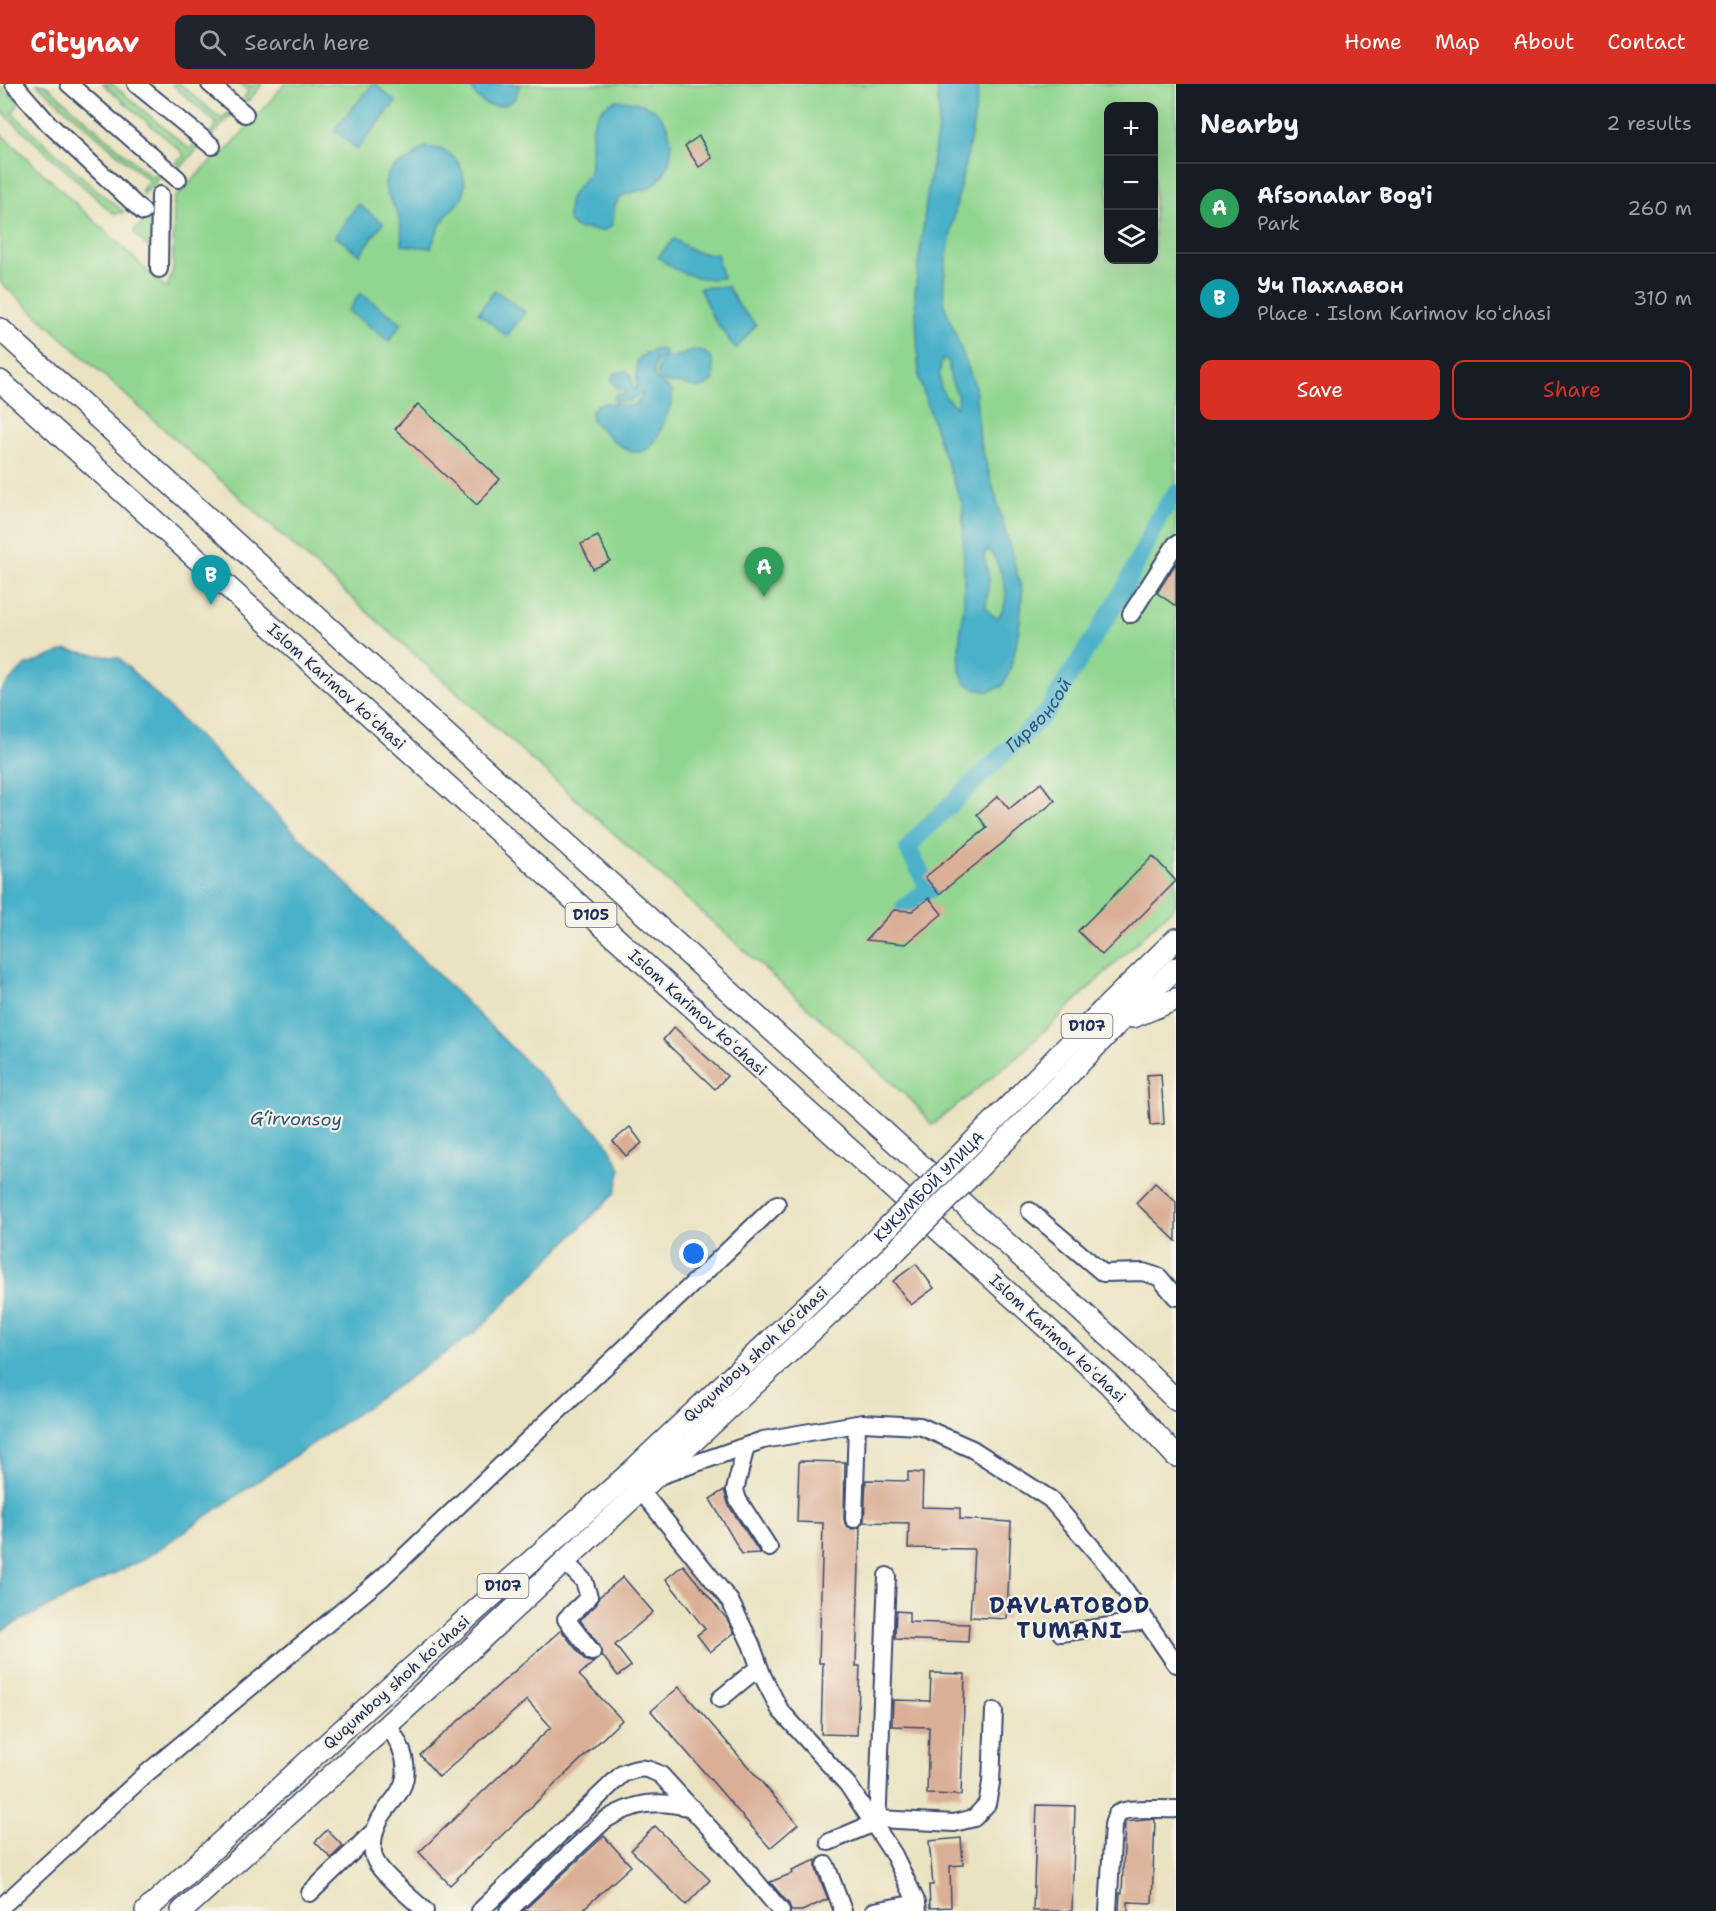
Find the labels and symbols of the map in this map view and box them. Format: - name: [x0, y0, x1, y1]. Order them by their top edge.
- pin: A: [744, 548, 783, 597]
- pin: B: [192, 556, 230, 605]
- street label: Islom Karimov koʻchasi: [263, 619, 410, 754]
- water label: Гирвонсой: [1000, 674, 1077, 758]
- road number: D105: [566, 903, 616, 927]
- street label: Islom Karimov koʻchasi: [624, 945, 771, 1080]
- road number: D107: [1062, 1014, 1112, 1038]
- water label: G‘irvonsoy: [250, 1106, 342, 1132]
- street label: КУКУМБОЙ УЛИЦА: [869, 1127, 989, 1246]
- your location: [679, 1239, 708, 1268]
- street label: Islom Karimov koʻchasi: [985, 1270, 1130, 1407]
- street label: Ququmboy shoh koʻchasi: [679, 1282, 832, 1427]
- road number: D107: [478, 1574, 528, 1598]
- district label: DAVLATOBOD TUMANI: [989, 1591, 1151, 1645]
- street label: Ququmboy shoh koʻchasi: [319, 1611, 474, 1754]

